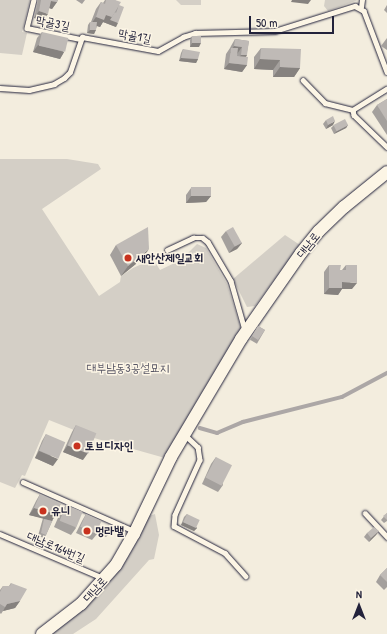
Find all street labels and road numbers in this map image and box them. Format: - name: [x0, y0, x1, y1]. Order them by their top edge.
- street label: 막골3길: [35, 12, 71, 34]
- street label: 막골1길: [117, 26, 153, 46]
- street label: 대남로: [293, 229, 323, 261]
- street label: 대남로164번길: [25, 528, 87, 566]
- street label: 대남로: [80, 573, 110, 605]

